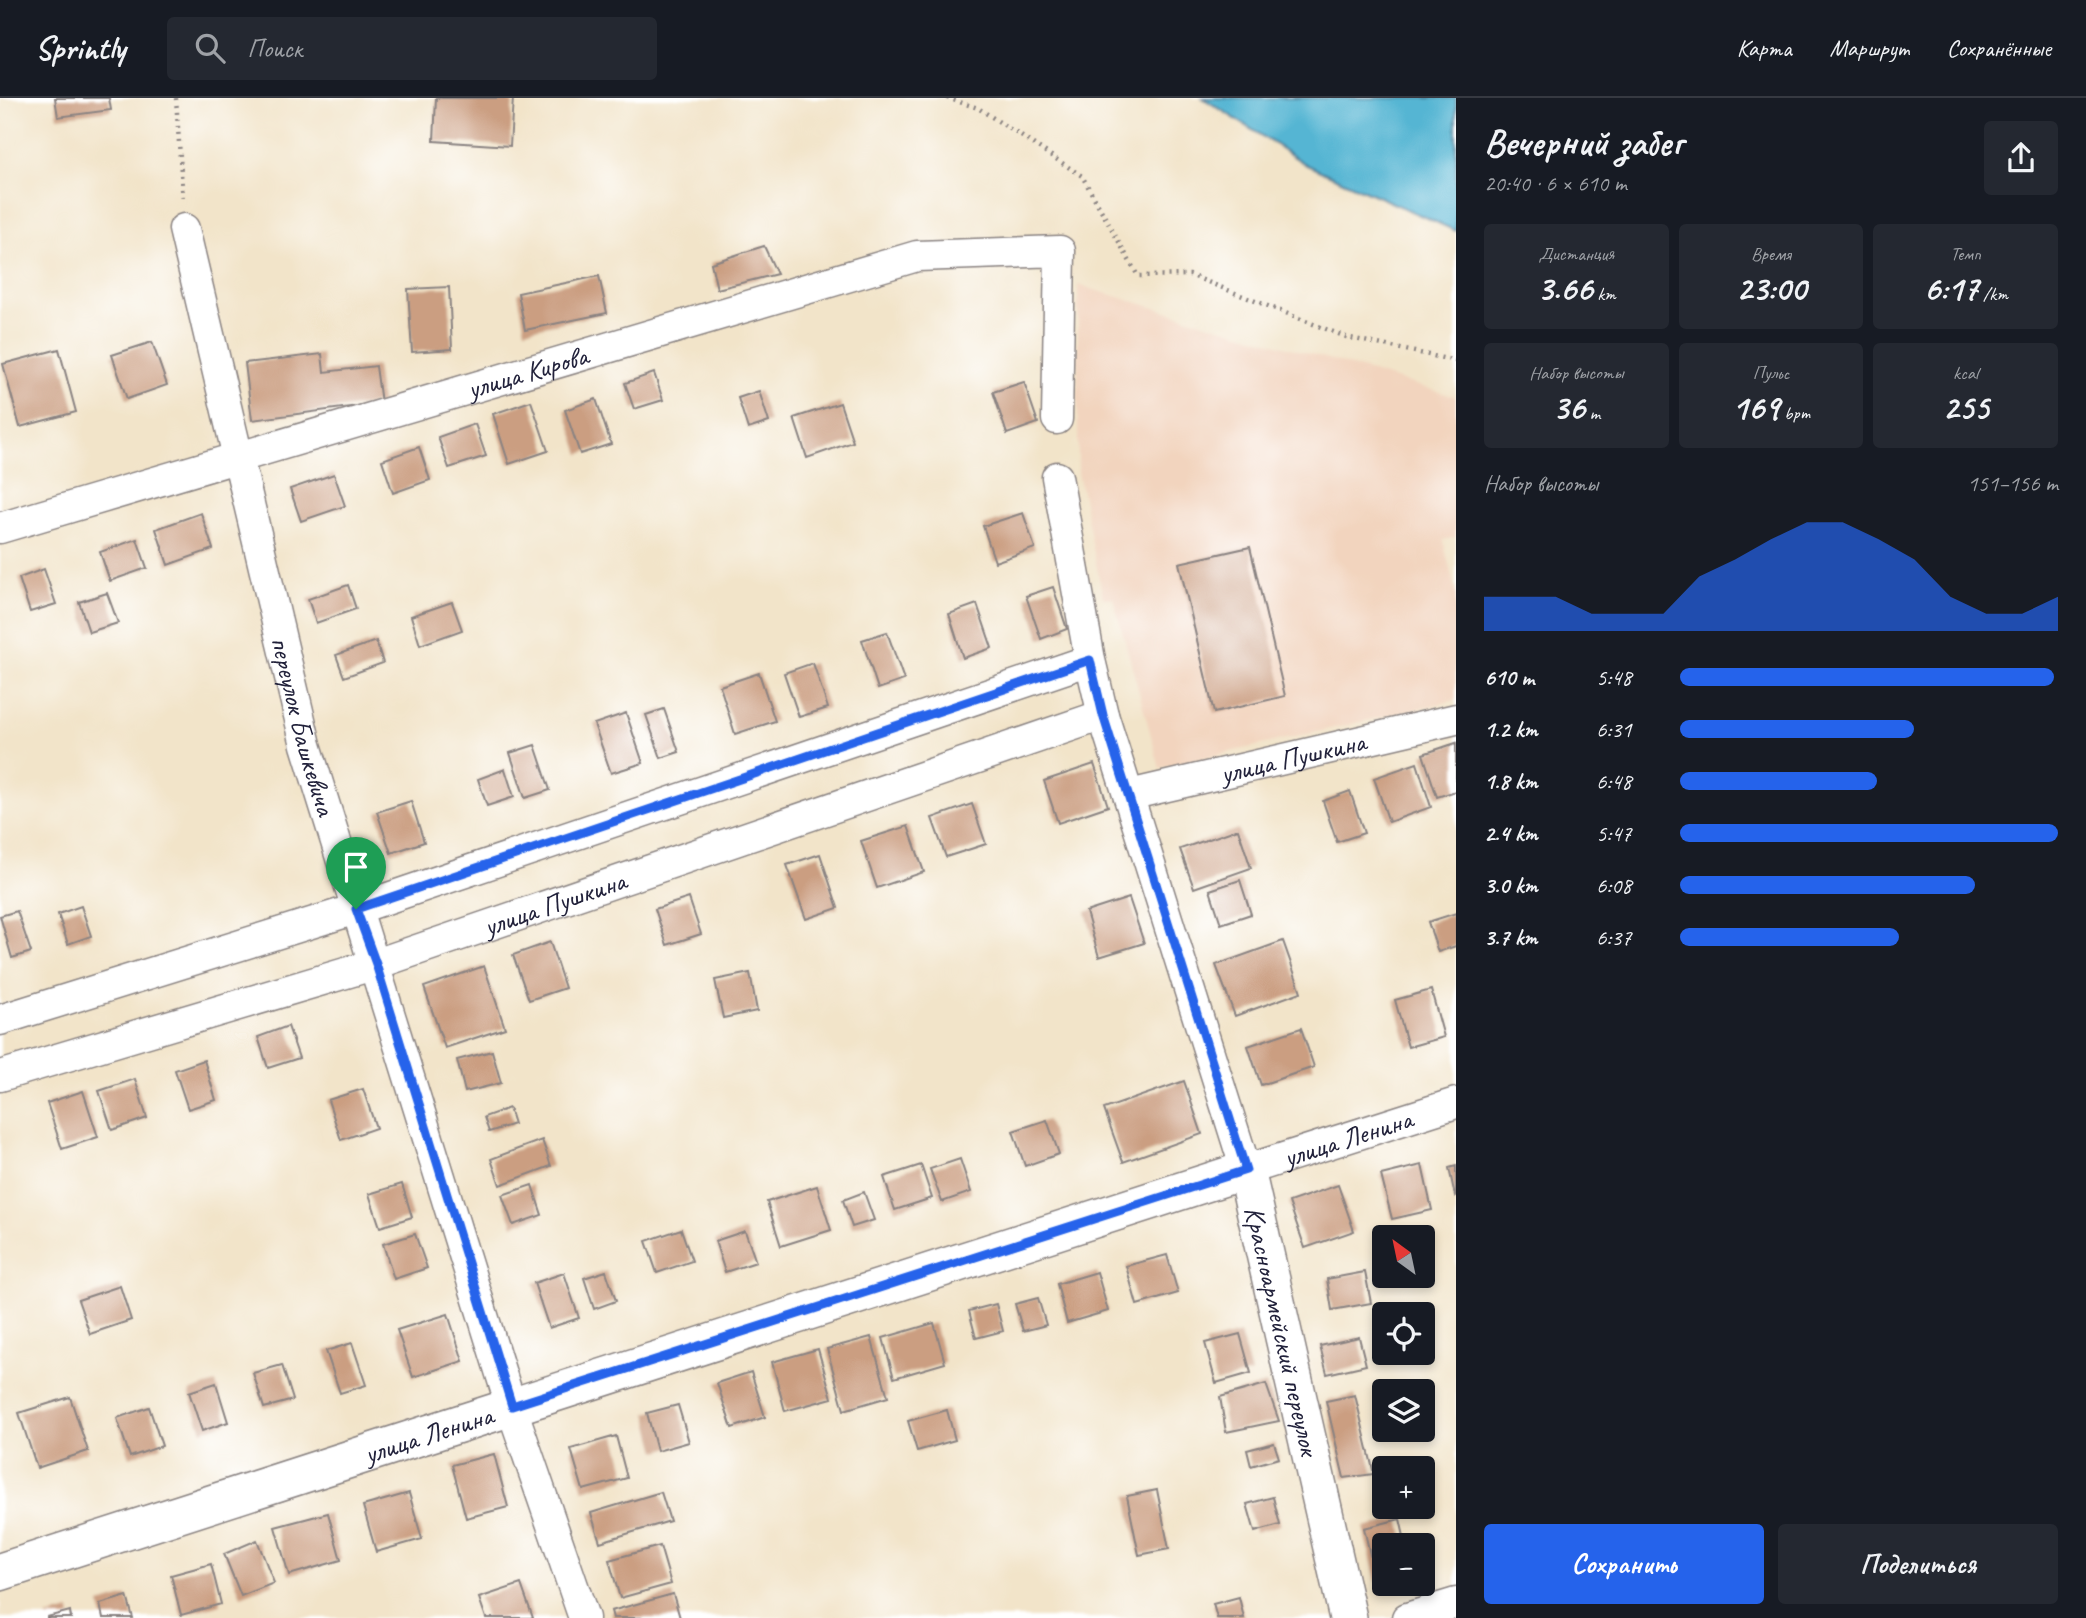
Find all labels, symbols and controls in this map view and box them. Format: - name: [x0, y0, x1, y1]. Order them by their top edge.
- search box: [167, 17, 657, 80]
- text: Sprintly: [35, 27, 125, 69]
- icon: search: [191, 29, 229, 67]
- text: Поиск: [247, 32, 302, 65]
- text: Карта: [1737, 33, 1792, 63]
- text: Маршрут: [1830, 33, 1909, 63]
- text: Сохранённые: [1947, 33, 2051, 63]
- text: Вечерний забег: [1484, 119, 1683, 166]
- button: share: [1984, 121, 2058, 195]
- text: 20:40 · 6 × 610 m: [1484, 169, 1627, 198]
- text: Дистанция: [1538, 242, 1614, 266]
- text: Время: [1751, 242, 1791, 266]
- text: Темп: [1950, 242, 1981, 266]
- text: 3.66: [1537, 266, 1593, 311]
- text: 23:00: [1736, 266, 1806, 311]
- text: 6:17: [1924, 266, 1978, 311]
- text: km: [1593, 282, 1616, 306]
- text: /km: [1978, 282, 2008, 306]
- street label: улица Кирова: [461, 337, 594, 407]
- text: Набор высоты: [1529, 361, 1623, 385]
- text: Пульс: [1753, 361, 1789, 385]
- text: kcal: [1953, 361, 1978, 385]
- text: 36: [1553, 385, 1585, 430]
- text: 169: [1732, 385, 1779, 430]
- text: 255: [1943, 385, 1989, 430]
- text: m: [1585, 401, 1600, 425]
- text: bpm: [1779, 401, 1810, 425]
- text: Набор высоты: [1484, 469, 1598, 498]
- text: 151–156 m: [1967, 469, 2058, 498]
- street label: переулок Башкевича: [263, 633, 345, 821]
- text: 610 m: [1484, 663, 1534, 692]
- text: 5:48: [1596, 663, 1632, 692]
- text: 1.2 km: [1484, 715, 1538, 744]
- text: 6:31: [1596, 715, 1632, 744]
- street label: улица Пушкина: [1215, 723, 1371, 791]
- text: 1.8 km: [1484, 767, 1538, 796]
- text: 6:48: [1596, 767, 1632, 796]
- text: 2.4 km: [1484, 819, 1538, 848]
- text: 5:47: [1596, 819, 1632, 848]
- pin: [326, 837, 386, 909]
- icon: arrive: [337, 848, 375, 886]
- street label: улица Пушкина: [477, 862, 632, 944]
- text: 3.0 km: [1484, 871, 1538, 900]
- text: 6:08: [1596, 871, 1632, 900]
- text: 3.7 km: [1484, 923, 1537, 952]
- text: 6:37: [1596, 923, 1632, 952]
- street label: улица Ленина: [1277, 1100, 1419, 1175]
- street label: Красноармейский переулок: [1237, 1203, 1328, 1461]
- north arrow: [1372, 1225, 1435, 1288]
- map controls: [1372, 1225, 1435, 1596]
- button: locate: [1372, 1302, 1435, 1365]
- button: layers: [1372, 1379, 1435, 1442]
- street label: улица Ленина: [358, 1396, 499, 1472]
- button: +: [1372, 1456, 1435, 1519]
- button: Сохранить: [1484, 1524, 1764, 1604]
- button: Поделиться: [1778, 1524, 2058, 1604]
- button: −: [1372, 1533, 1435, 1596]

